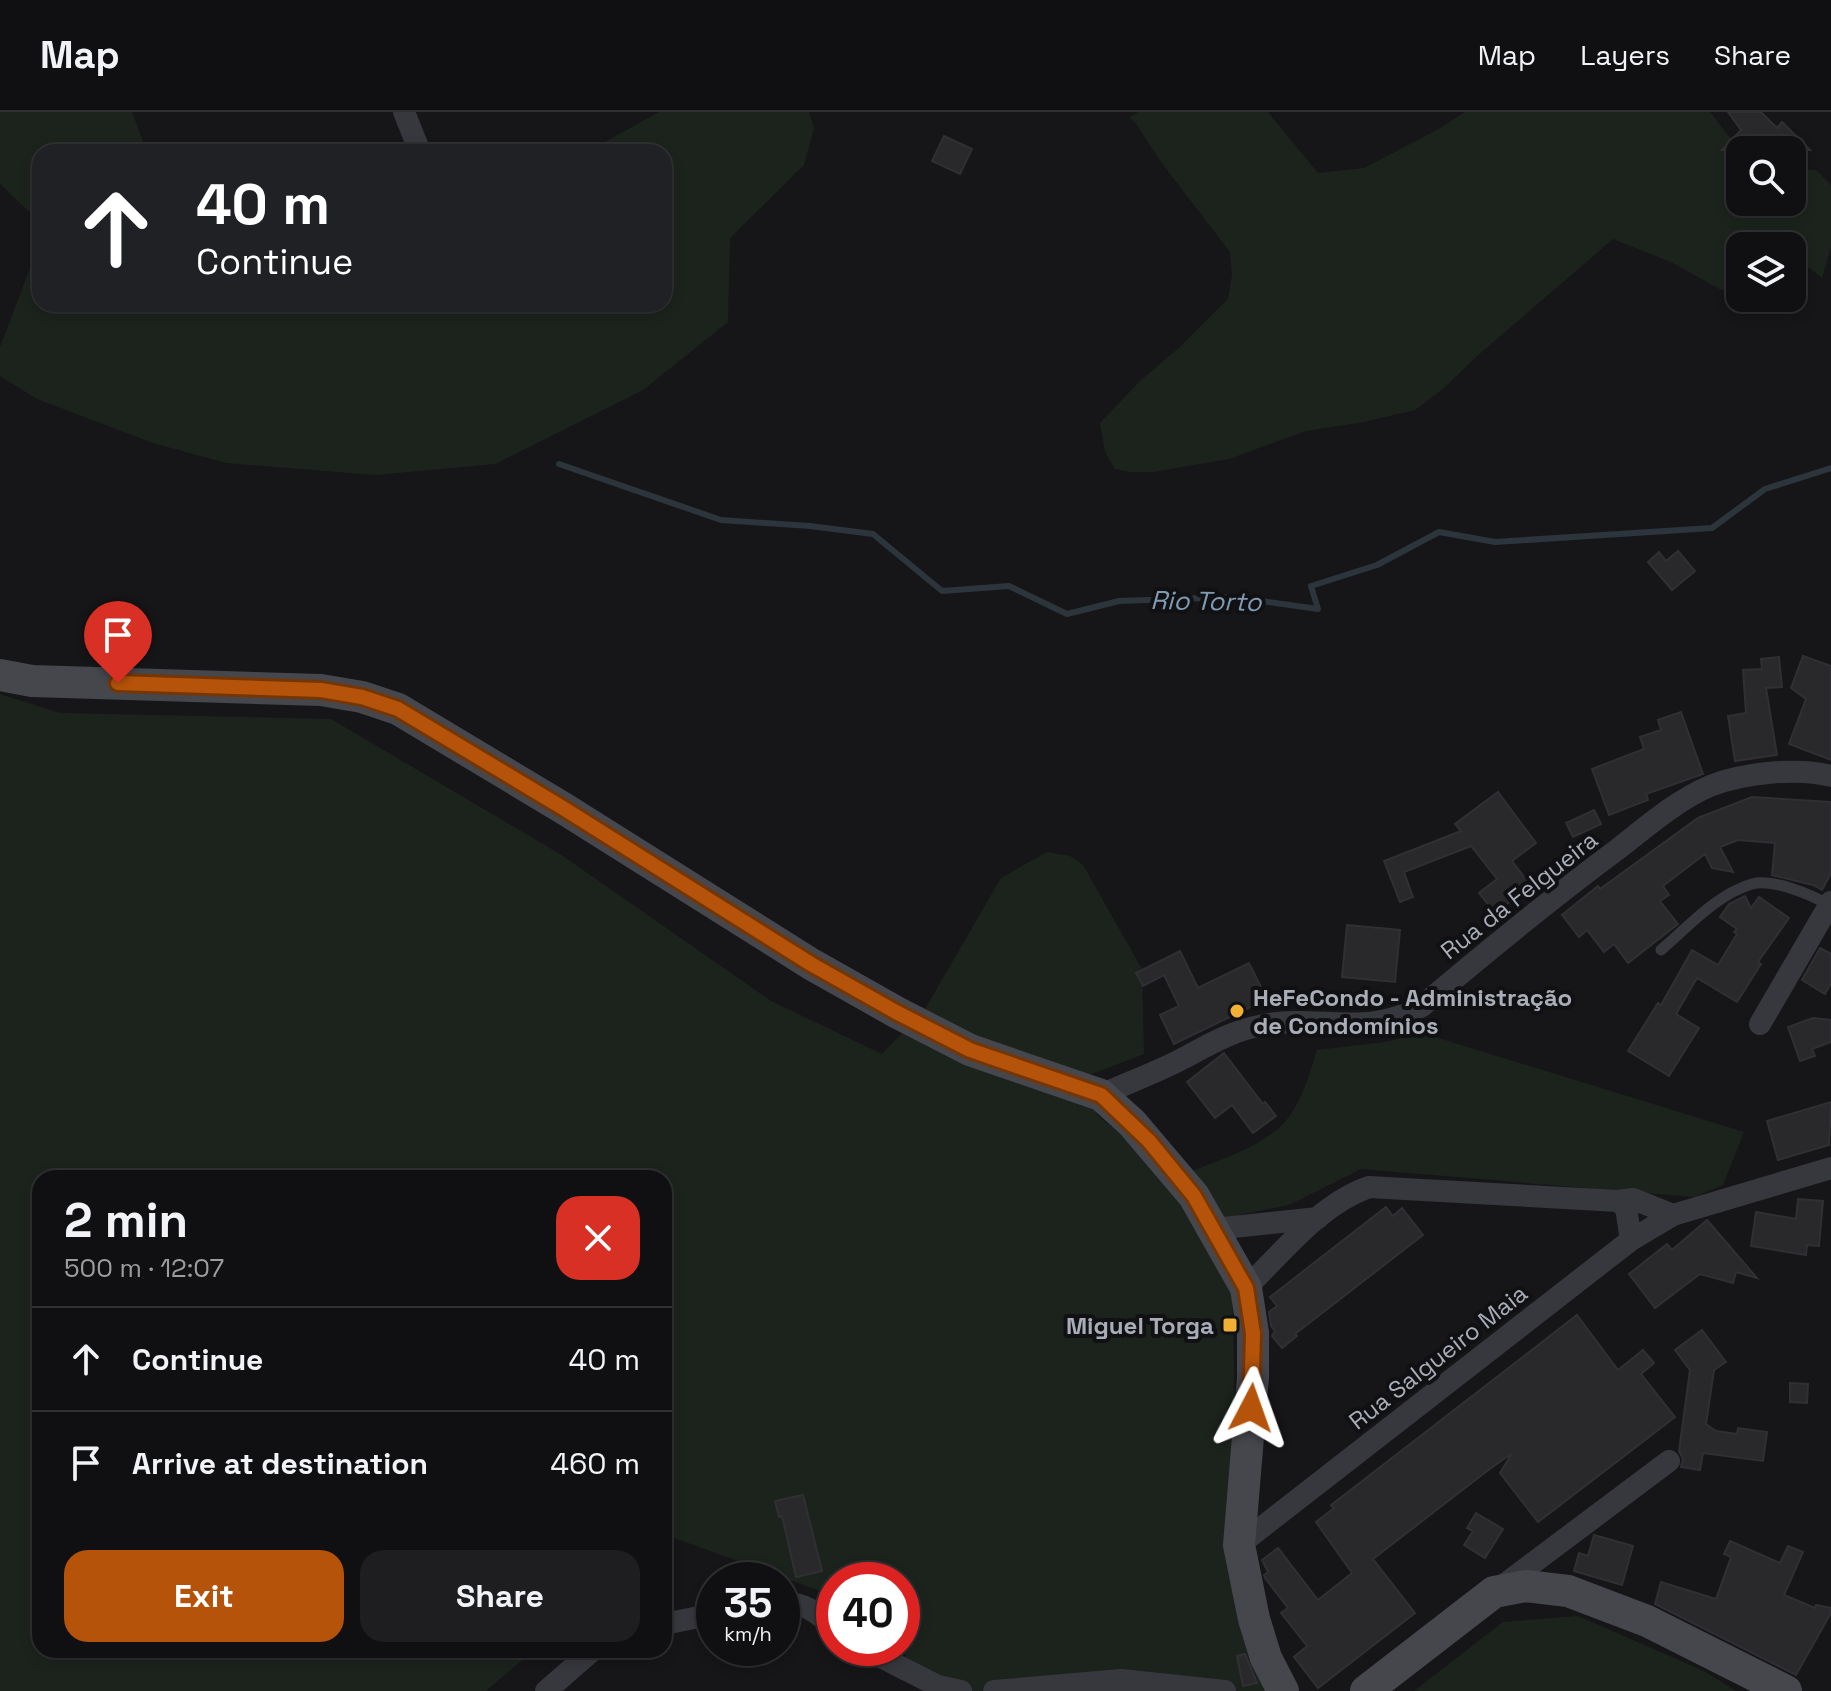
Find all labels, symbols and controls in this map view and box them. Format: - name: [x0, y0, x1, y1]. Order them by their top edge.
- text: Map: [40, 31, 120, 79]
- text: Map: [1478, 37, 1536, 73]
- text: Layers: [1580, 37, 1670, 73]
- text: Share: [1714, 37, 1791, 73]
- map controls: [1726, 136, 1806, 312]
- button: search: [1726, 136, 1806, 216]
- text: 40 m: [196, 169, 330, 240]
- icon: ahead: [64, 176, 168, 280]
- button: layers: [1726, 232, 1806, 312]
- text: Continue: [196, 239, 353, 285]
- water label: Rio Torto: [1150, 583, 1263, 619]
- pin: [84, 601, 152, 683]
- icon: arrive: [96, 613, 140, 657]
- street label: Rua da Felgueira: [1434, 824, 1604, 966]
- place label: HeFeCondo - Administração de Condomínios: [1253, 982, 1572, 1041]
- marker: HeFeCondo - Administração de Condomínios: [1228, 1002, 1246, 1020]
- text: 2 min: [64, 1190, 188, 1251]
- button: close: [556, 1196, 640, 1280]
- text: 500 m · 12:07: [64, 1251, 224, 1285]
- street label: Rua Salgueiro Maia: [1342, 1277, 1534, 1436]
- place label: Miguel Torga: [1066, 1310, 1214, 1341]
- marker: Miguel Torga: [1221, 1316, 1239, 1334]
- icon: ahead: [64, 1337, 108, 1381]
- text: Continue: [132, 1340, 263, 1379]
- text: 40 m: [569, 1340, 640, 1379]
- position arrow: [1209, 1366, 1293, 1450]
- icon: arrive: [64, 1441, 108, 1485]
- text: Arrive at destination: [132, 1444, 428, 1483]
- text: 460 m: [550, 1444, 640, 1483]
- button: Exit: [64, 1550, 344, 1642]
- button: Share: [360, 1550, 640, 1642]
- speed limit sign: 40: [816, 1562, 920, 1666]
- text: 35: [724, 1578, 772, 1629]
- text: km/h: [724, 1621, 772, 1647]

